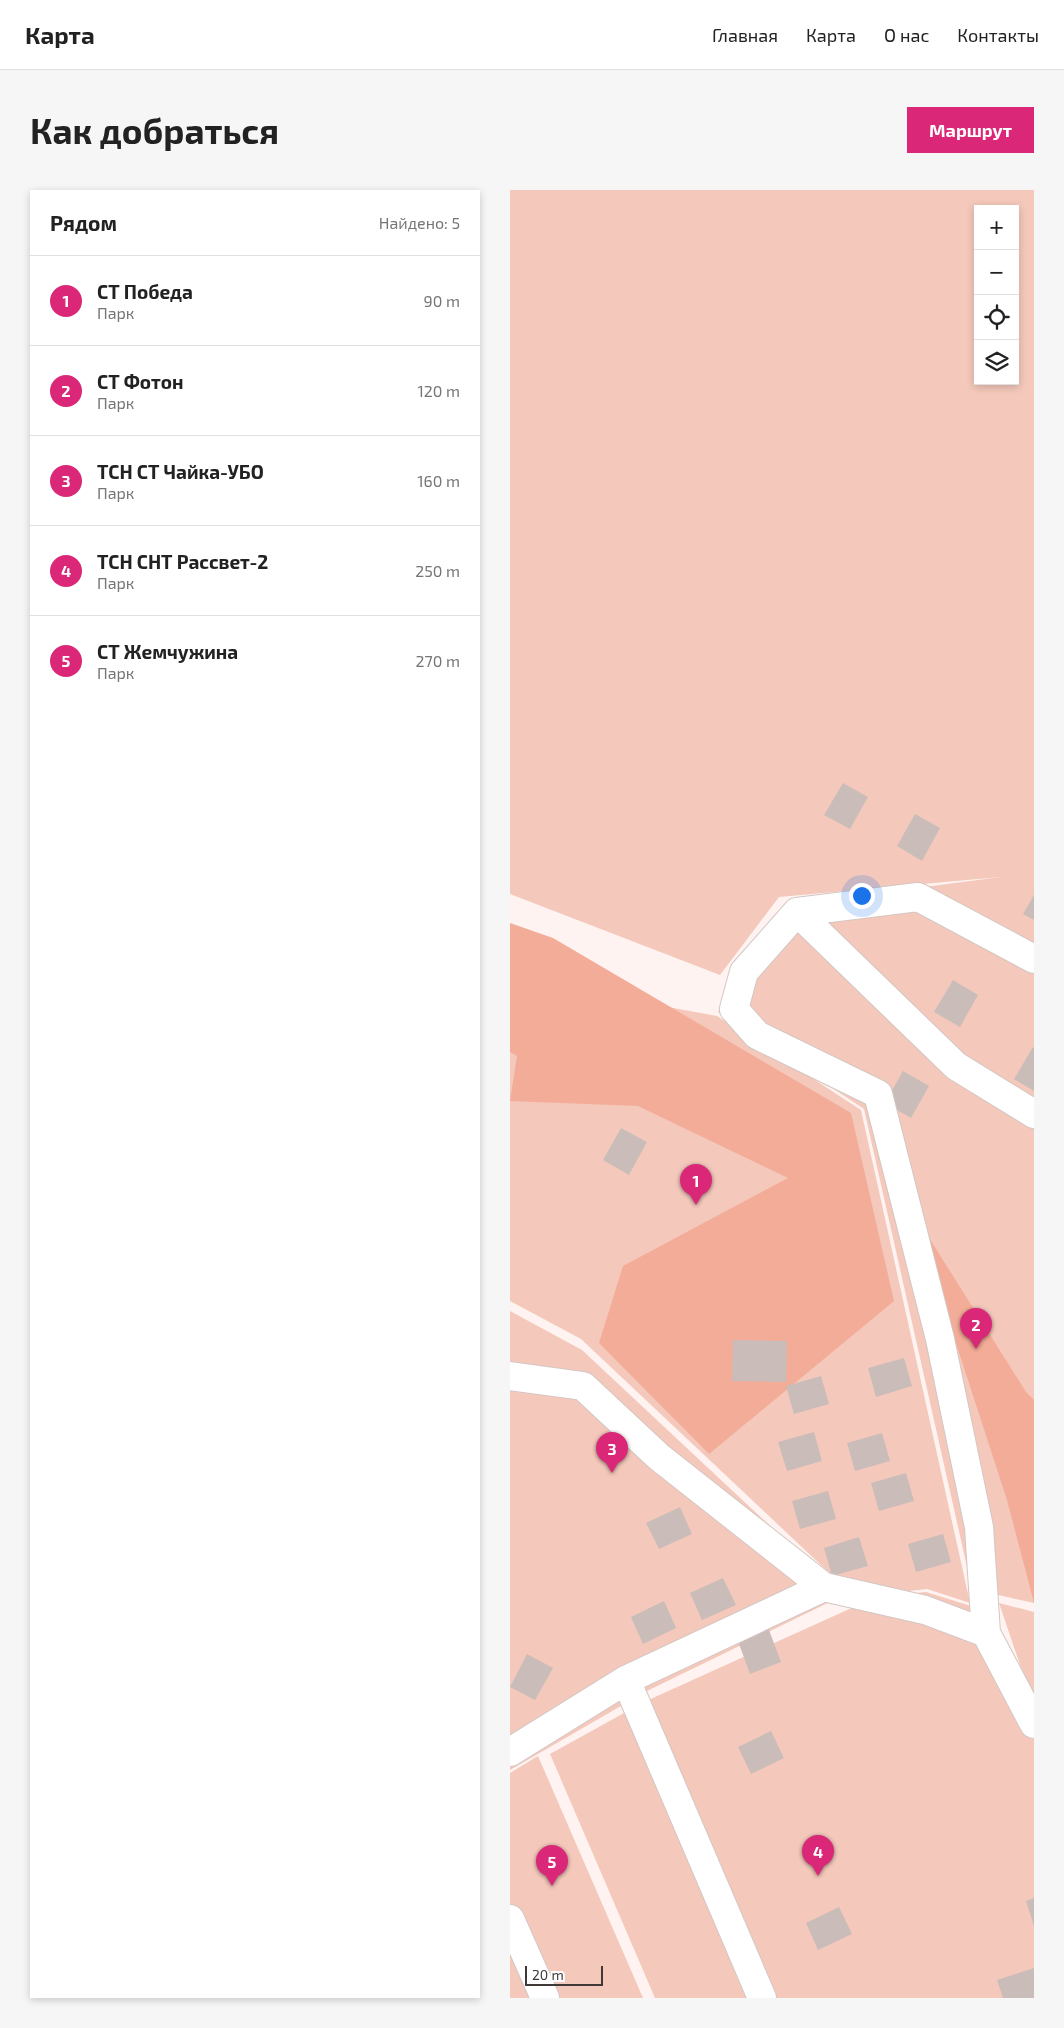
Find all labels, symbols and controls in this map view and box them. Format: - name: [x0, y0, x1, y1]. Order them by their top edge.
- text: Карта: [25, 20, 95, 49]
- text: Главная: [712, 24, 778, 46]
- text: Карта: [806, 24, 856, 46]
- text: О нас: [884, 24, 929, 46]
- text: Контакты: [957, 24, 1039, 46]
- button: Маршрут: [907, 107, 1034, 153]
- text: Как добраться: [30, 109, 279, 151]
- map controls: [974, 205, 1019, 385]
- button: +: [974, 205, 1019, 250]
- text: Рядом: [50, 210, 117, 235]
- text: Найдено: 5: [379, 213, 460, 232]
- button: −: [974, 250, 1019, 295]
- text: СТ Победа: [97, 280, 193, 303]
- text: 1: [63, 291, 69, 310]
- text: 90 m: [424, 291, 460, 310]
- button: locate: [974, 295, 1019, 340]
- text: Парк: [97, 303, 134, 322]
- button: layers: [974, 340, 1019, 385]
- text: СТ Фотон: [97, 370, 183, 393]
- text: 2: [61, 381, 71, 400]
- text: 120 m: [417, 381, 460, 400]
- text: Парк: [97, 393, 134, 412]
- text: ТСН СТ Чайка-УБО: [97, 460, 264, 483]
- text: 3: [61, 471, 71, 490]
- text: 160 m: [417, 471, 460, 490]
- text: Парк: [97, 483, 134, 502]
- text: ТСН СНТ Рассвет-2: [97, 550, 268, 573]
- text: 4: [61, 561, 71, 580]
- text: 250 m: [415, 561, 460, 580]
- text: Парк: [97, 573, 134, 592]
- text: СТ Жемчужина: [97, 640, 238, 663]
- text: 5: [62, 651, 70, 670]
- text: 270 m: [416, 651, 460, 670]
- text: Парк: [97, 663, 134, 682]
- your location: [849, 883, 875, 909]
- pin: 1: [680, 1164, 712, 1205]
- pin: 2: [960, 1308, 992, 1349]
- pin: 3: [596, 1432, 628, 1473]
- pin: 4: [802, 1835, 834, 1876]
- pin: 5: [536, 1845, 568, 1886]
- scale bar: [525, 1963, 602, 1986]
- text: 20 m: [532, 1966, 564, 1983]

